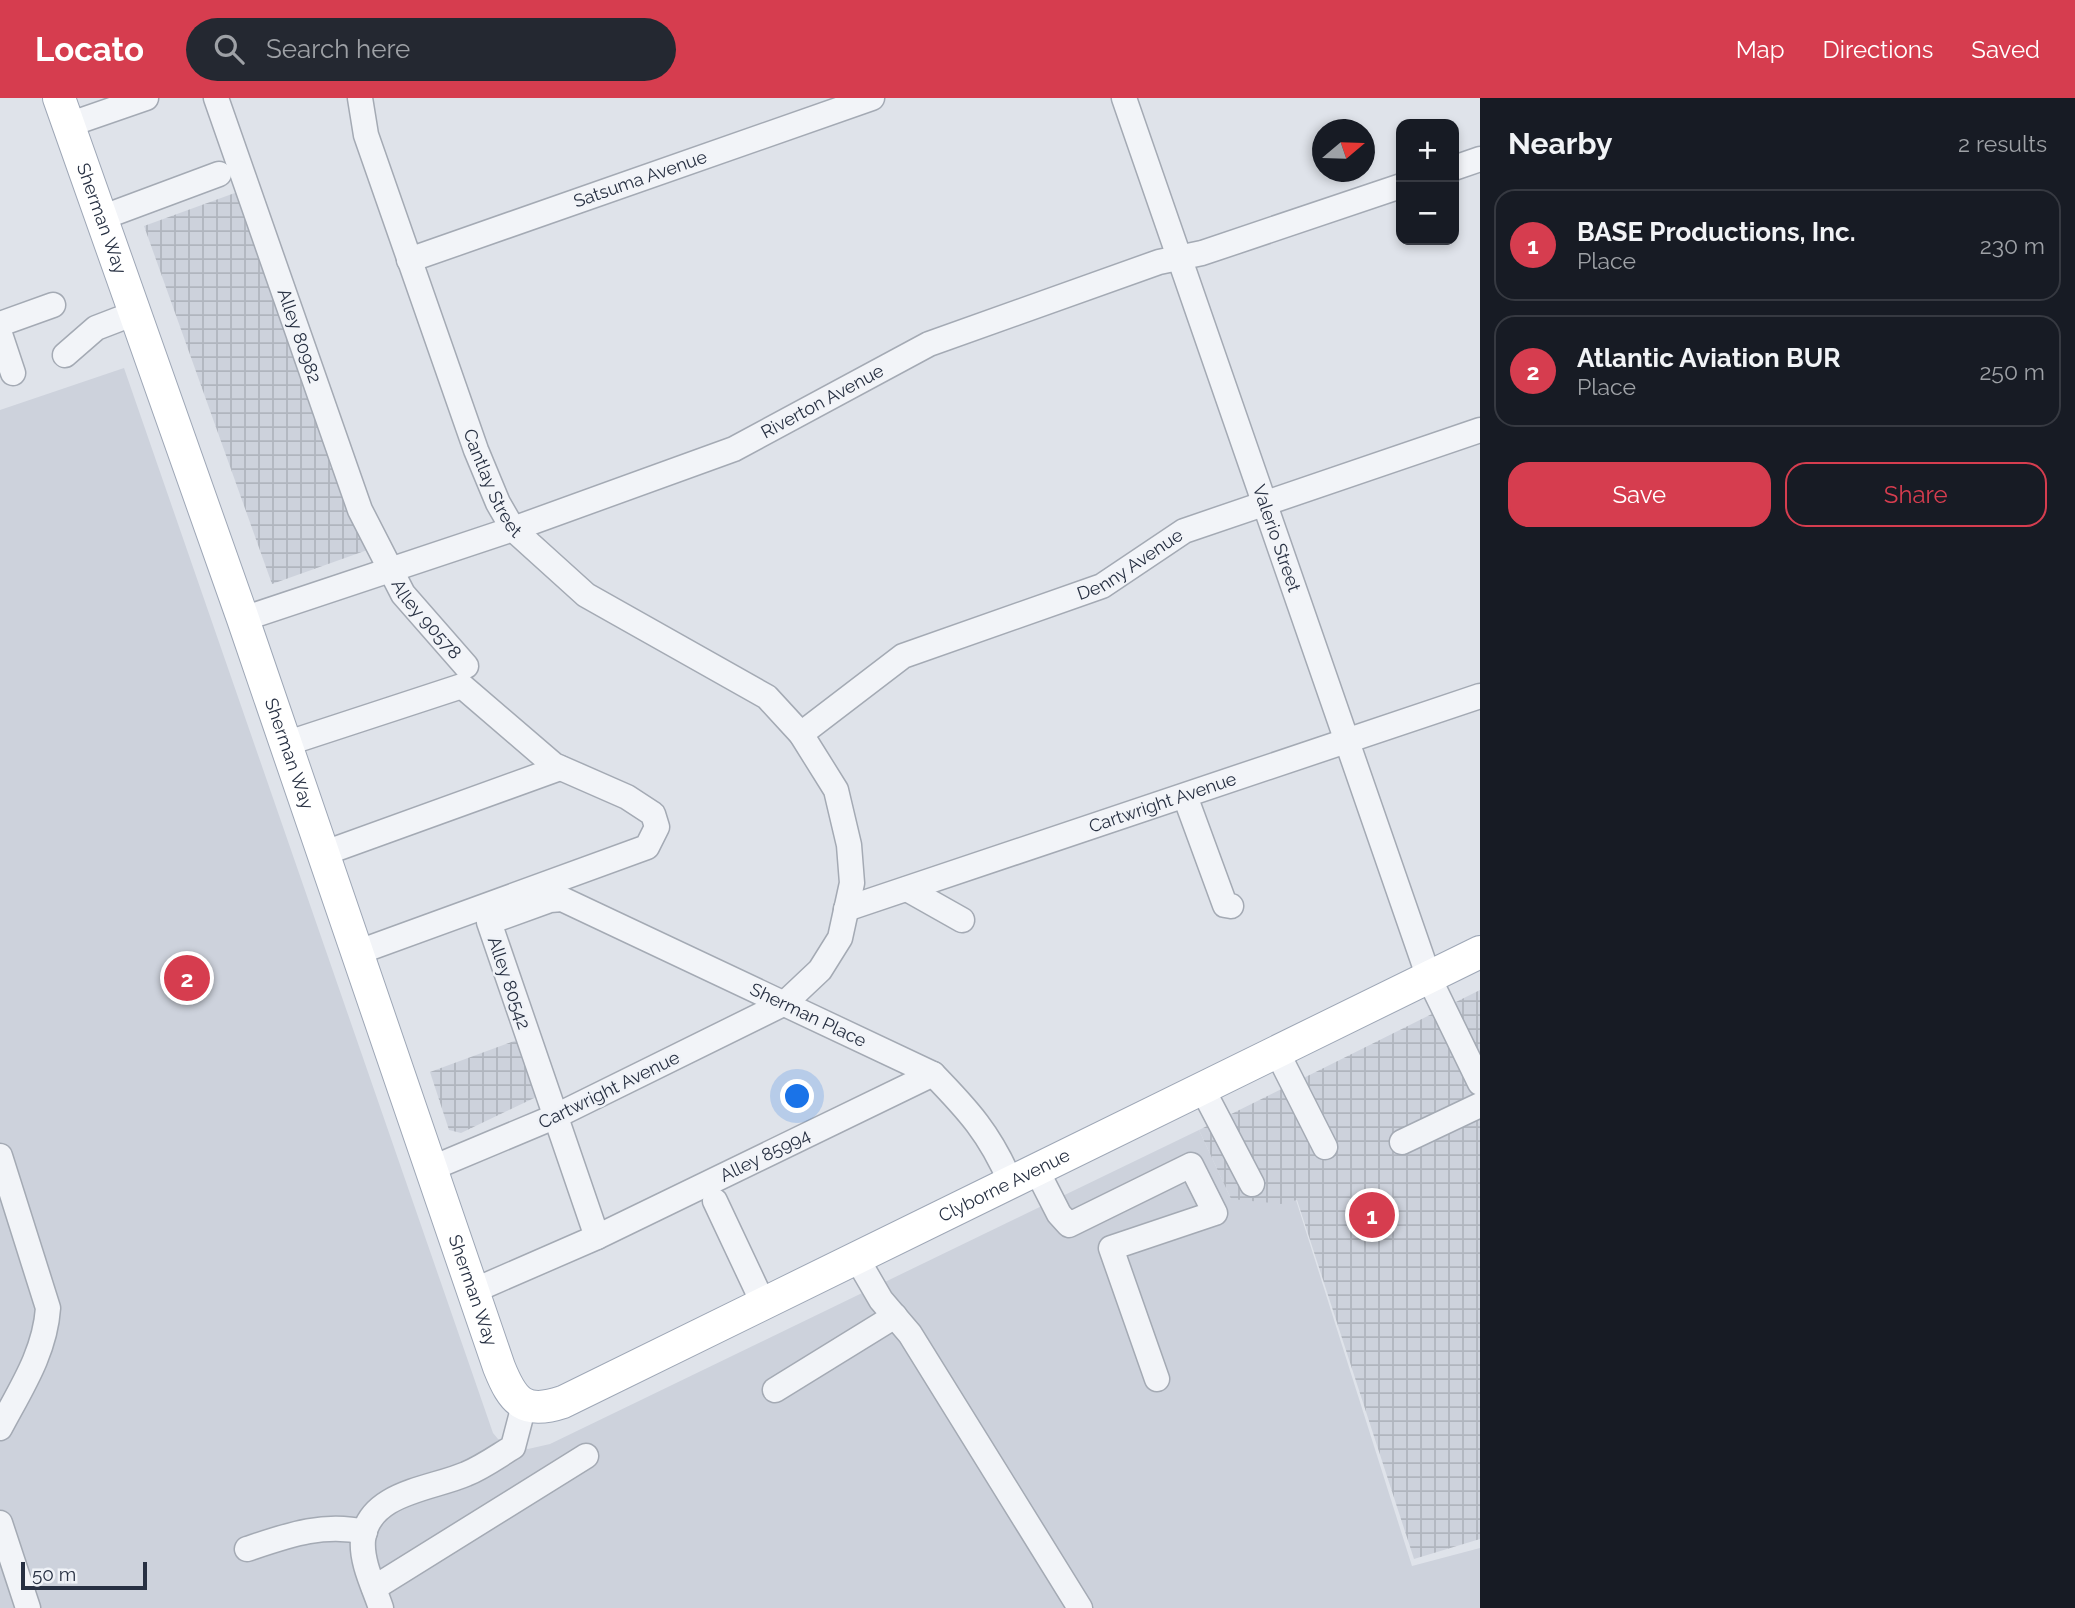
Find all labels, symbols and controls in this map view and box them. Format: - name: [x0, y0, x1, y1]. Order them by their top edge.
- search box: [186, 18, 676, 81]
- text: Locato: [35, 30, 144, 69]
- icon: search: [210, 30, 248, 68]
- text: Search here: [266, 34, 410, 64]
- text: Map: [1736, 35, 1785, 64]
- text: Directions: [1823, 35, 1933, 64]
- text: Saved: [1971, 35, 2040, 64]
- north arrow: [1312, 119, 1375, 182]
- map controls: [1396, 119, 1459, 245]
- button: +: [1396, 119, 1459, 182]
- text: Nearby: [1508, 126, 1612, 161]
- text: 2 results: [1958, 130, 2047, 157]
- street label: Satsuma Avenue: [571, 145, 710, 212]
- street label: Sherman Way: [73, 160, 131, 277]
- button: −: [1396, 182, 1459, 245]
- text: BASE Productions, Inc.: [1577, 217, 1856, 247]
- text: 1: [1527, 232, 1539, 259]
- text: 230 m: [1980, 232, 2045, 259]
- text: Place: [1577, 247, 1636, 274]
- street label: Alley 80982: [273, 286, 326, 386]
- text: Atlantic Aviation BUR: [1577, 343, 1840, 373]
- text: 2: [1527, 358, 1539, 385]
- text: 250 m: [1979, 358, 2045, 385]
- street label: Riverton Avenue: [757, 359, 887, 442]
- text: Place: [1577, 373, 1636, 400]
- street label: Cantlay Street: [459, 426, 526, 542]
- button: Save: [1508, 462, 1771, 527]
- button: Share: [1785, 462, 2047, 527]
- street label: Valerio Street: [1249, 482, 1305, 595]
- street label: Denny Avenue: [1074, 524, 1187, 604]
- street label: Alley 90578: [387, 576, 466, 663]
- street label: Sherman Way: [261, 695, 318, 812]
- street label: Cartwright Avenue: [1086, 768, 1239, 837]
- street label: Alley 80542: [484, 934, 535, 1032]
- pin: 2: [164, 952, 210, 1004]
- street label: Sherman Place: [747, 978, 870, 1051]
- street label: Cartwright Avenue: [535, 1046, 683, 1133]
- your location: [780, 1079, 814, 1113]
- street label: Alley 85994: [716, 1124, 813, 1186]
- street label: Clyborne Avenue: [935, 1144, 1073, 1226]
- pin: 1: [1349, 1189, 1395, 1241]
- street label: Sherman Way: [444, 1232, 502, 1349]
- scale bar: [21, 1559, 147, 1591]
- text: 50 m: [32, 1563, 76, 1585]

